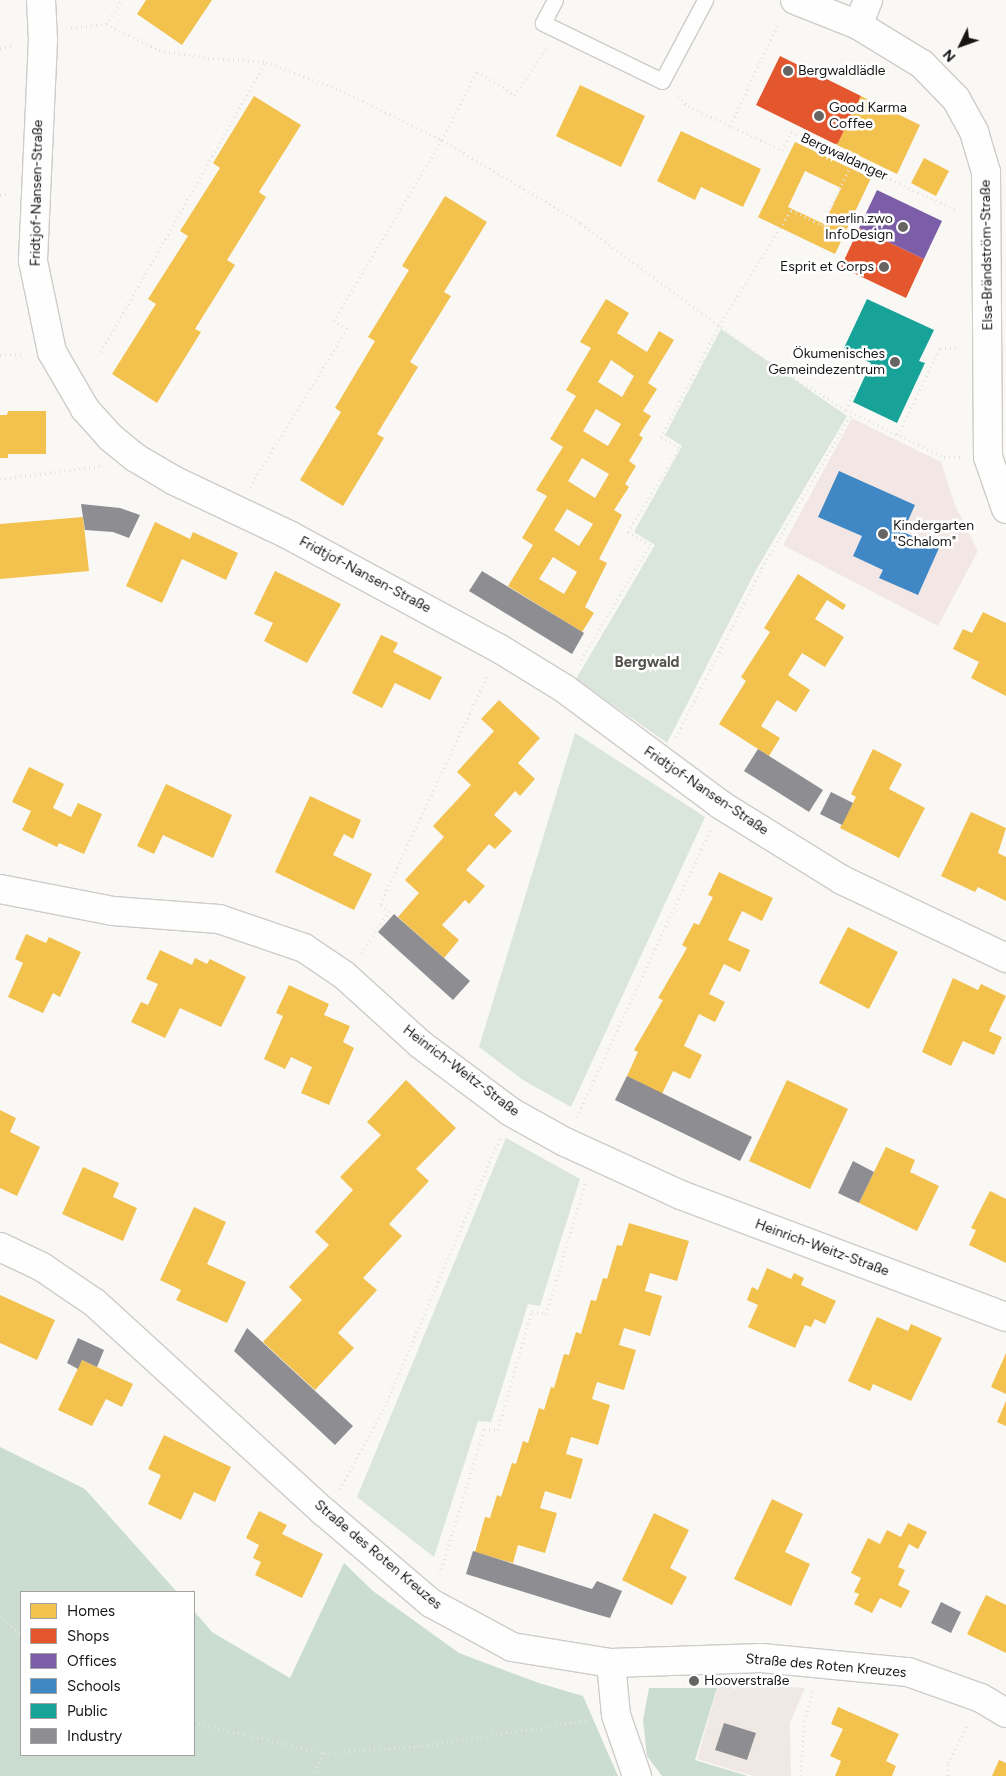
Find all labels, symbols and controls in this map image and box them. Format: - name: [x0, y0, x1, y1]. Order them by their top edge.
- north arrow: [936, 20, 986, 70]
- text: N: [940, 46, 959, 65]
- place label: Bergwaldlädle: [798, 63, 886, 79]
- marker: Bergwaldlädle: [782, 65, 794, 77]
- place label: Good Karma Coffee: [829, 100, 907, 132]
- marker: Good Karma Coffee: [813, 110, 825, 122]
- street label: Fridtjof-Nansen-Straße: [27, 119, 47, 267]
- street label: Bergwaldanger: [798, 130, 890, 184]
- street label: Elsa-Brändström-Straße: [977, 179, 997, 331]
- place label: merlin.zwo InfoDesign: [825, 211, 893, 243]
- marker: merlin.zwo InfoDesign: [897, 221, 909, 233]
- place label: Esprit et Corps: [780, 259, 874, 275]
- marker: Esprit et Corps: [878, 261, 890, 273]
- place label: Ökumenisches Gemeindezentrum: [768, 346, 885, 378]
- marker: Ökumenisches Gemeindezentrum: [889, 356, 901, 368]
- place label: Kindergarten "Schalom": [893, 518, 974, 550]
- marker: Kindergarten "Schalom": [877, 528, 889, 540]
- street label: Fridtjof-Nansen-Straße: [296, 533, 434, 617]
- district label: Bergwald: [614, 654, 680, 672]
- street label: Fridtjof-Nansen-Straße: [640, 743, 772, 839]
- street label: Heinrich-Weitz-Straße: [399, 1022, 523, 1120]
- street label: Heinrich-Weitz-Straße: [753, 1216, 891, 1280]
- street label: Straße des Roten Kreuzes: [311, 1497, 445, 1613]
- legend: [20, 1591, 195, 1756]
- text: Homes: [67, 1602, 115, 1620]
- text: Shops: [67, 1627, 109, 1645]
- street label: Straße des Roten Kreuzes: [745, 1651, 907, 1681]
- text: Offices: [67, 1652, 117, 1670]
- place label: Hooverstraße: [704, 1673, 789, 1689]
- marker: Hooverstraße: [688, 1675, 700, 1687]
- text: Schools: [67, 1677, 120, 1695]
- text: Public: [67, 1702, 108, 1720]
- text: Industry: [67, 1727, 122, 1745]

